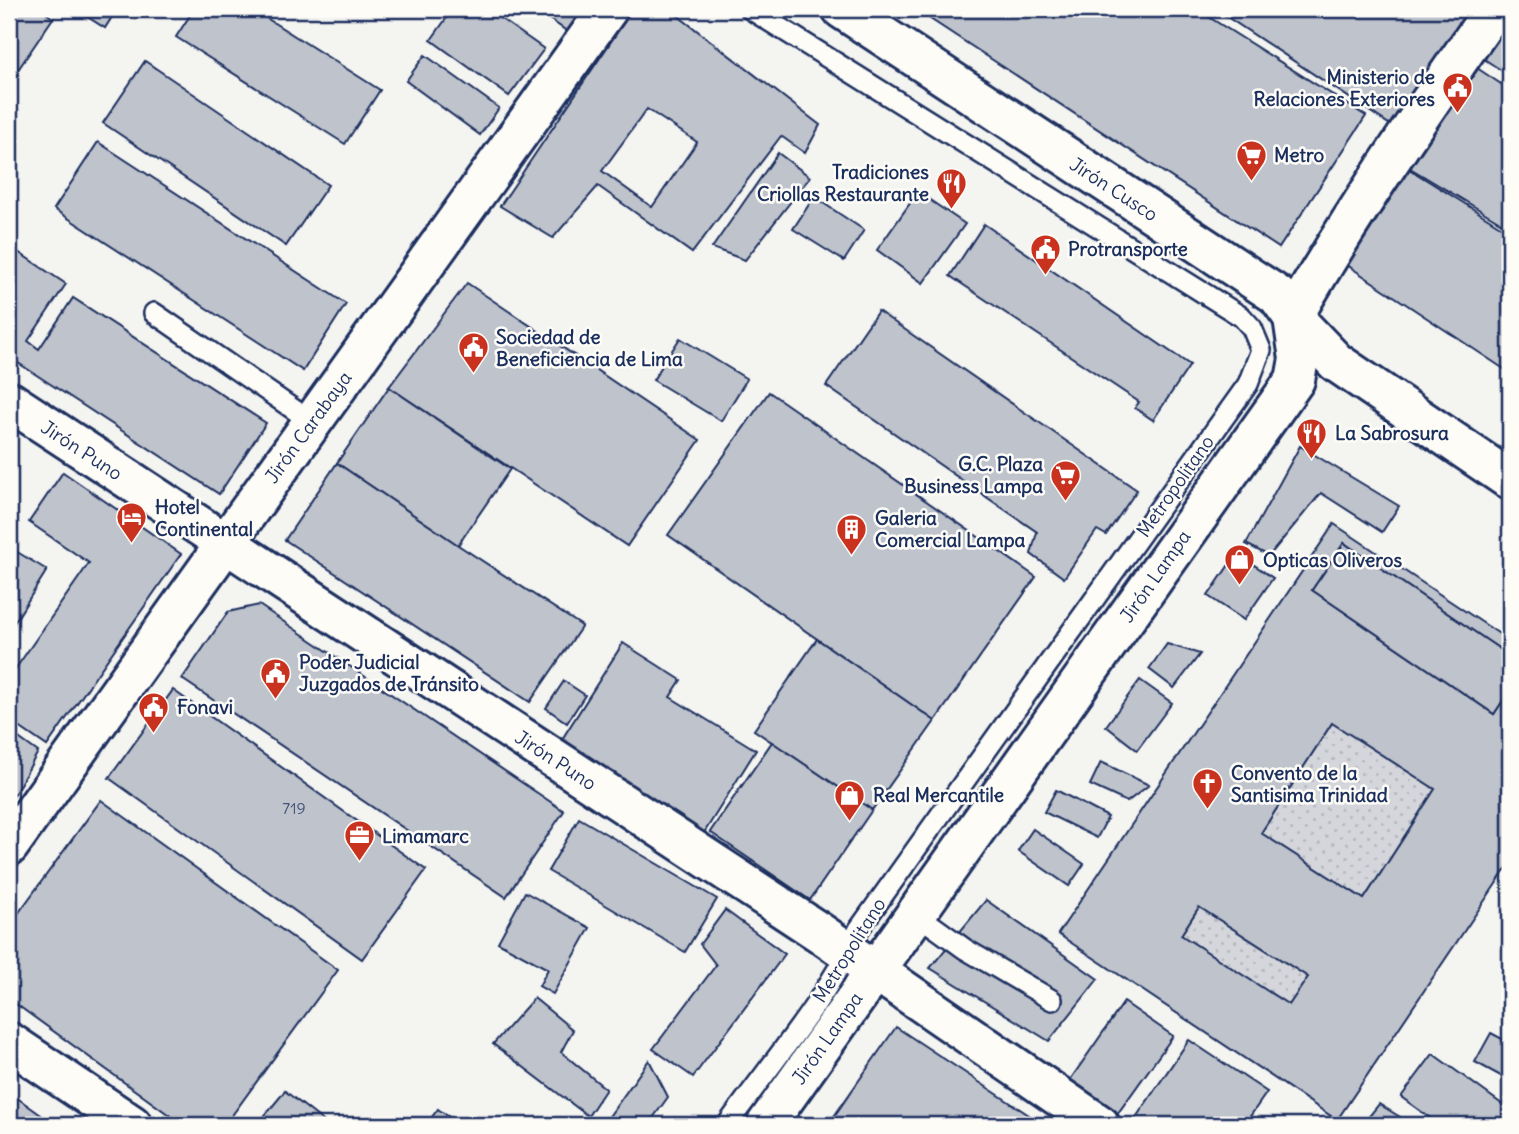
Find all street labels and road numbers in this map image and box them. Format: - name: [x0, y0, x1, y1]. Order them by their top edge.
- street label: Jirón Cusco: [1066, 152, 1162, 226]
- street label: Jirón Carabaya: [259, 366, 357, 488]
- street label: Jirón Puno: [37, 415, 127, 485]
- street label: Metropolitano: [1131, 430, 1219, 542]
- street label: Jirón Lampa: [1114, 525, 1196, 627]
- street label: Jirón Puno: [511, 725, 601, 795]
- street label: Metropolitano: [807, 893, 891, 1007]
- street label: Jirón Lampa: [786, 987, 868, 1089]

